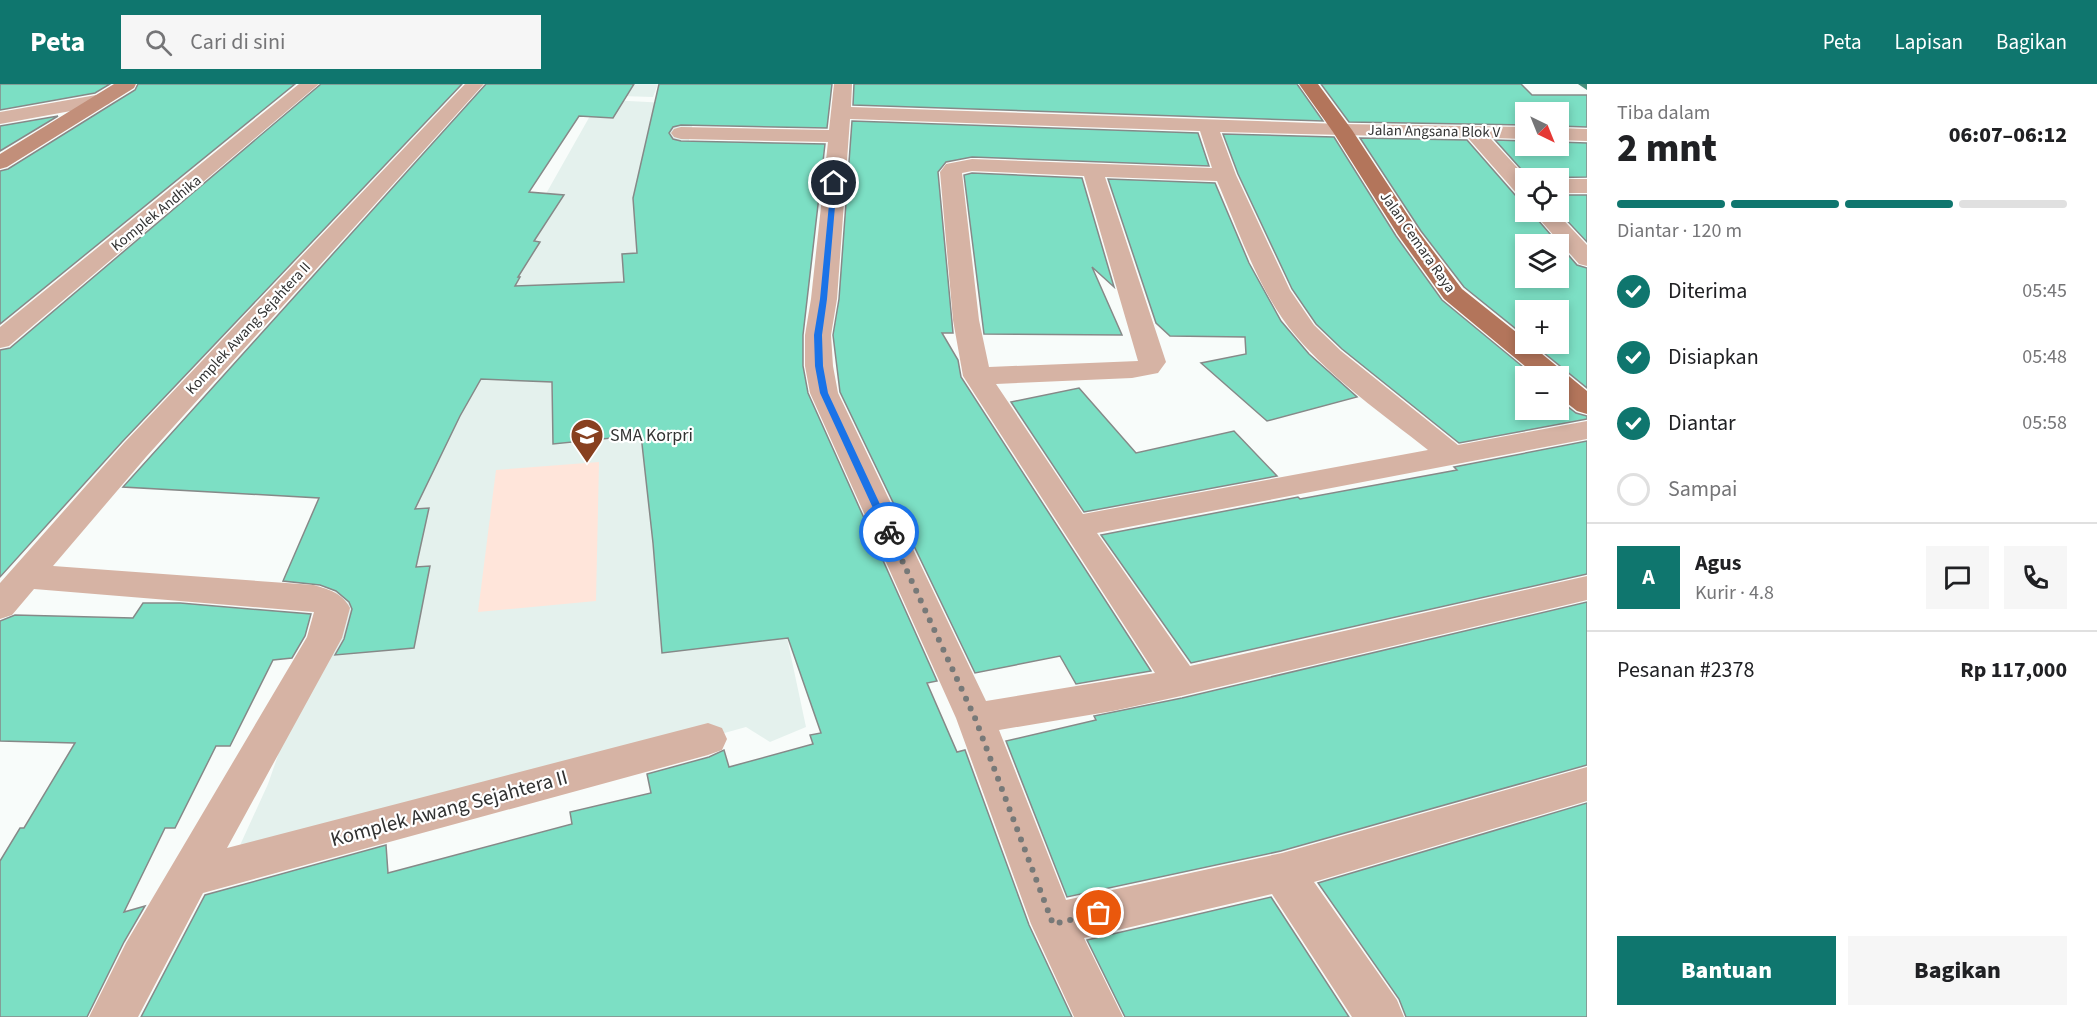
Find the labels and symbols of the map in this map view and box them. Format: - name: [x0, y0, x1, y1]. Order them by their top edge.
- north arrow: [1515, 102, 1569, 156]
- street label: Jalan Angsana Blok V: [1367, 120, 1501, 143]
- pin: [808, 157, 859, 208]
- street label: Komplek Andhika: [107, 170, 206, 256]
- street label: Jalan Cemara Raya: [1375, 187, 1460, 297]
- street label: Komplek Awang Sejahtera II: [181, 257, 316, 399]
- school or university icon: SMA Korpri: [569, 417, 605, 464]
- place label: SMA Korpri: [610, 423, 693, 448]
- courier: [859, 502, 919, 562]
- street label: Komplek Awang Sejahtera II: [327, 762, 571, 854]
- pin: [1073, 887, 1124, 938]

